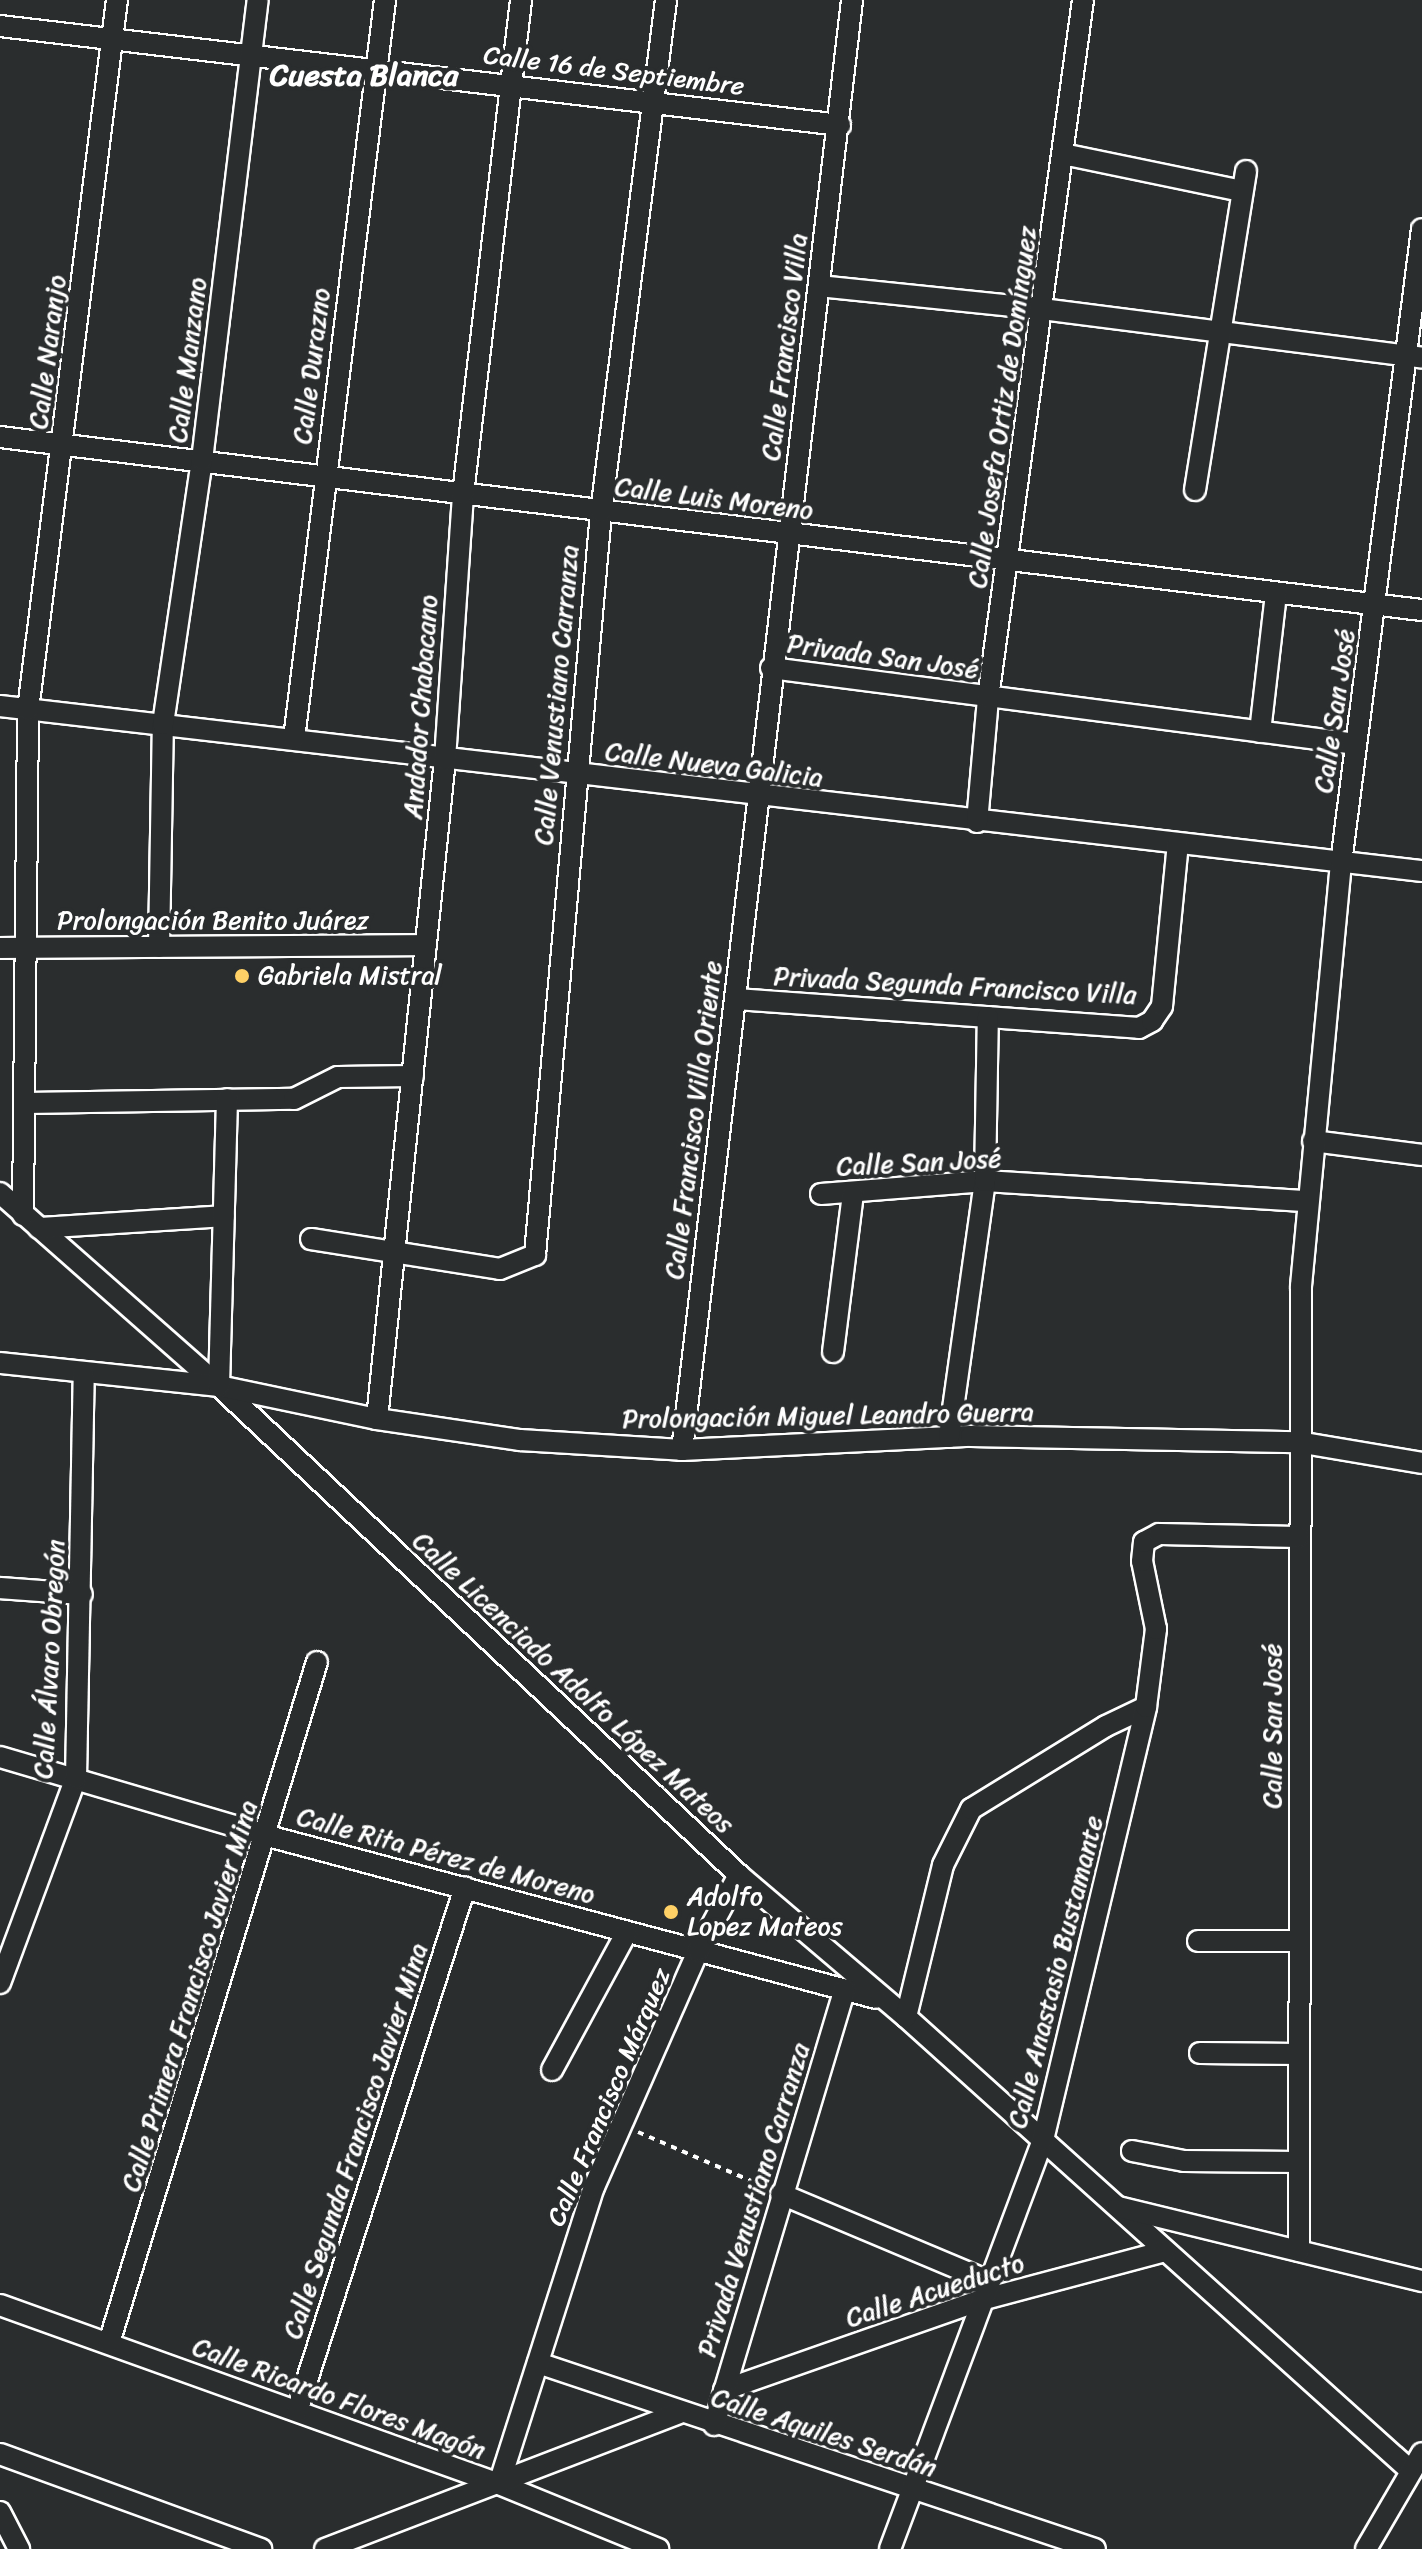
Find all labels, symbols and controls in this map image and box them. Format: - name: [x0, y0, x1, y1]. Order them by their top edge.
- street label: Calle 16 de Septiembre: [481, 39, 747, 103]
- district label: Cuesta Blanca: [270, 57, 458, 93]
- street label: Calle Josefa Ortiz de Domínguez: [962, 223, 1044, 591]
- street label: Calle Francisco Villa: [755, 230, 815, 464]
- street label: Calle Naranjo: [23, 274, 73, 430]
- street label: Calle Manzano: [162, 276, 214, 444]
- street label: Calle Durazno: [287, 286, 337, 446]
- street label: Calle Luis Moreno: [612, 471, 816, 527]
- street label: Calle Venustiano Carranza: [528, 545, 586, 845]
- street label: Andador Chabacano: [398, 594, 444, 820]
- street label: Calle San José: [1308, 627, 1362, 795]
- street label: Privada San José: [785, 628, 981, 686]
- street label: Calle Nueva Galicia: [604, 736, 824, 794]
- street label: Prolongación Benito Juárez: [57, 905, 369, 937]
- street label: Calle Francisco Villa Oriente: [659, 958, 729, 1282]
- place label: Gabriela Mistral: [258, 960, 442, 992]
- street label: Privada Segunda Francisco Villa: [773, 961, 1137, 1011]
- marker: Gabriela Mistral: [233, 967, 251, 985]
- street label: Calle San José: [836, 1143, 1002, 1183]
- street label: Prolongación Miguel Leandro Guerra: [622, 1397, 1034, 1435]
- street label: Calle Licenciado Adolfo López Mateos: [406, 1525, 740, 1841]
- street label: Calle Álvaro Obregón: [28, 1538, 72, 1780]
- street label: Calle San José: [1257, 1643, 1289, 1809]
- street label: Calle Primera Francisco Javier Mina: [115, 1796, 265, 2196]
- street label: Calle Rita Pérez de Moreno: [292, 1801, 600, 1911]
- street label: Calle Anastasio Bustamante: [1002, 1812, 1110, 2132]
- place label: Adolfo Lopez Mateos: [687, 1881, 842, 1942]
- marker: Adolfo Lopez Mateos: [662, 1903, 680, 1921]
- street label: Calle Segunda Francisco Javier Mina: [277, 1939, 435, 2343]
- street label: Calle Francisco Márquez: [540, 1963, 678, 2231]
- street label: Privada Venustiano Carranza: [691, 2039, 817, 2361]
- street label: Calle Acueducto: [841, 2247, 1029, 2335]
- street label: Calle Ricardo Flores Magón: [189, 2332, 489, 2466]
- street label: Calle Aquiles Serdán: [708, 2382, 940, 2484]

